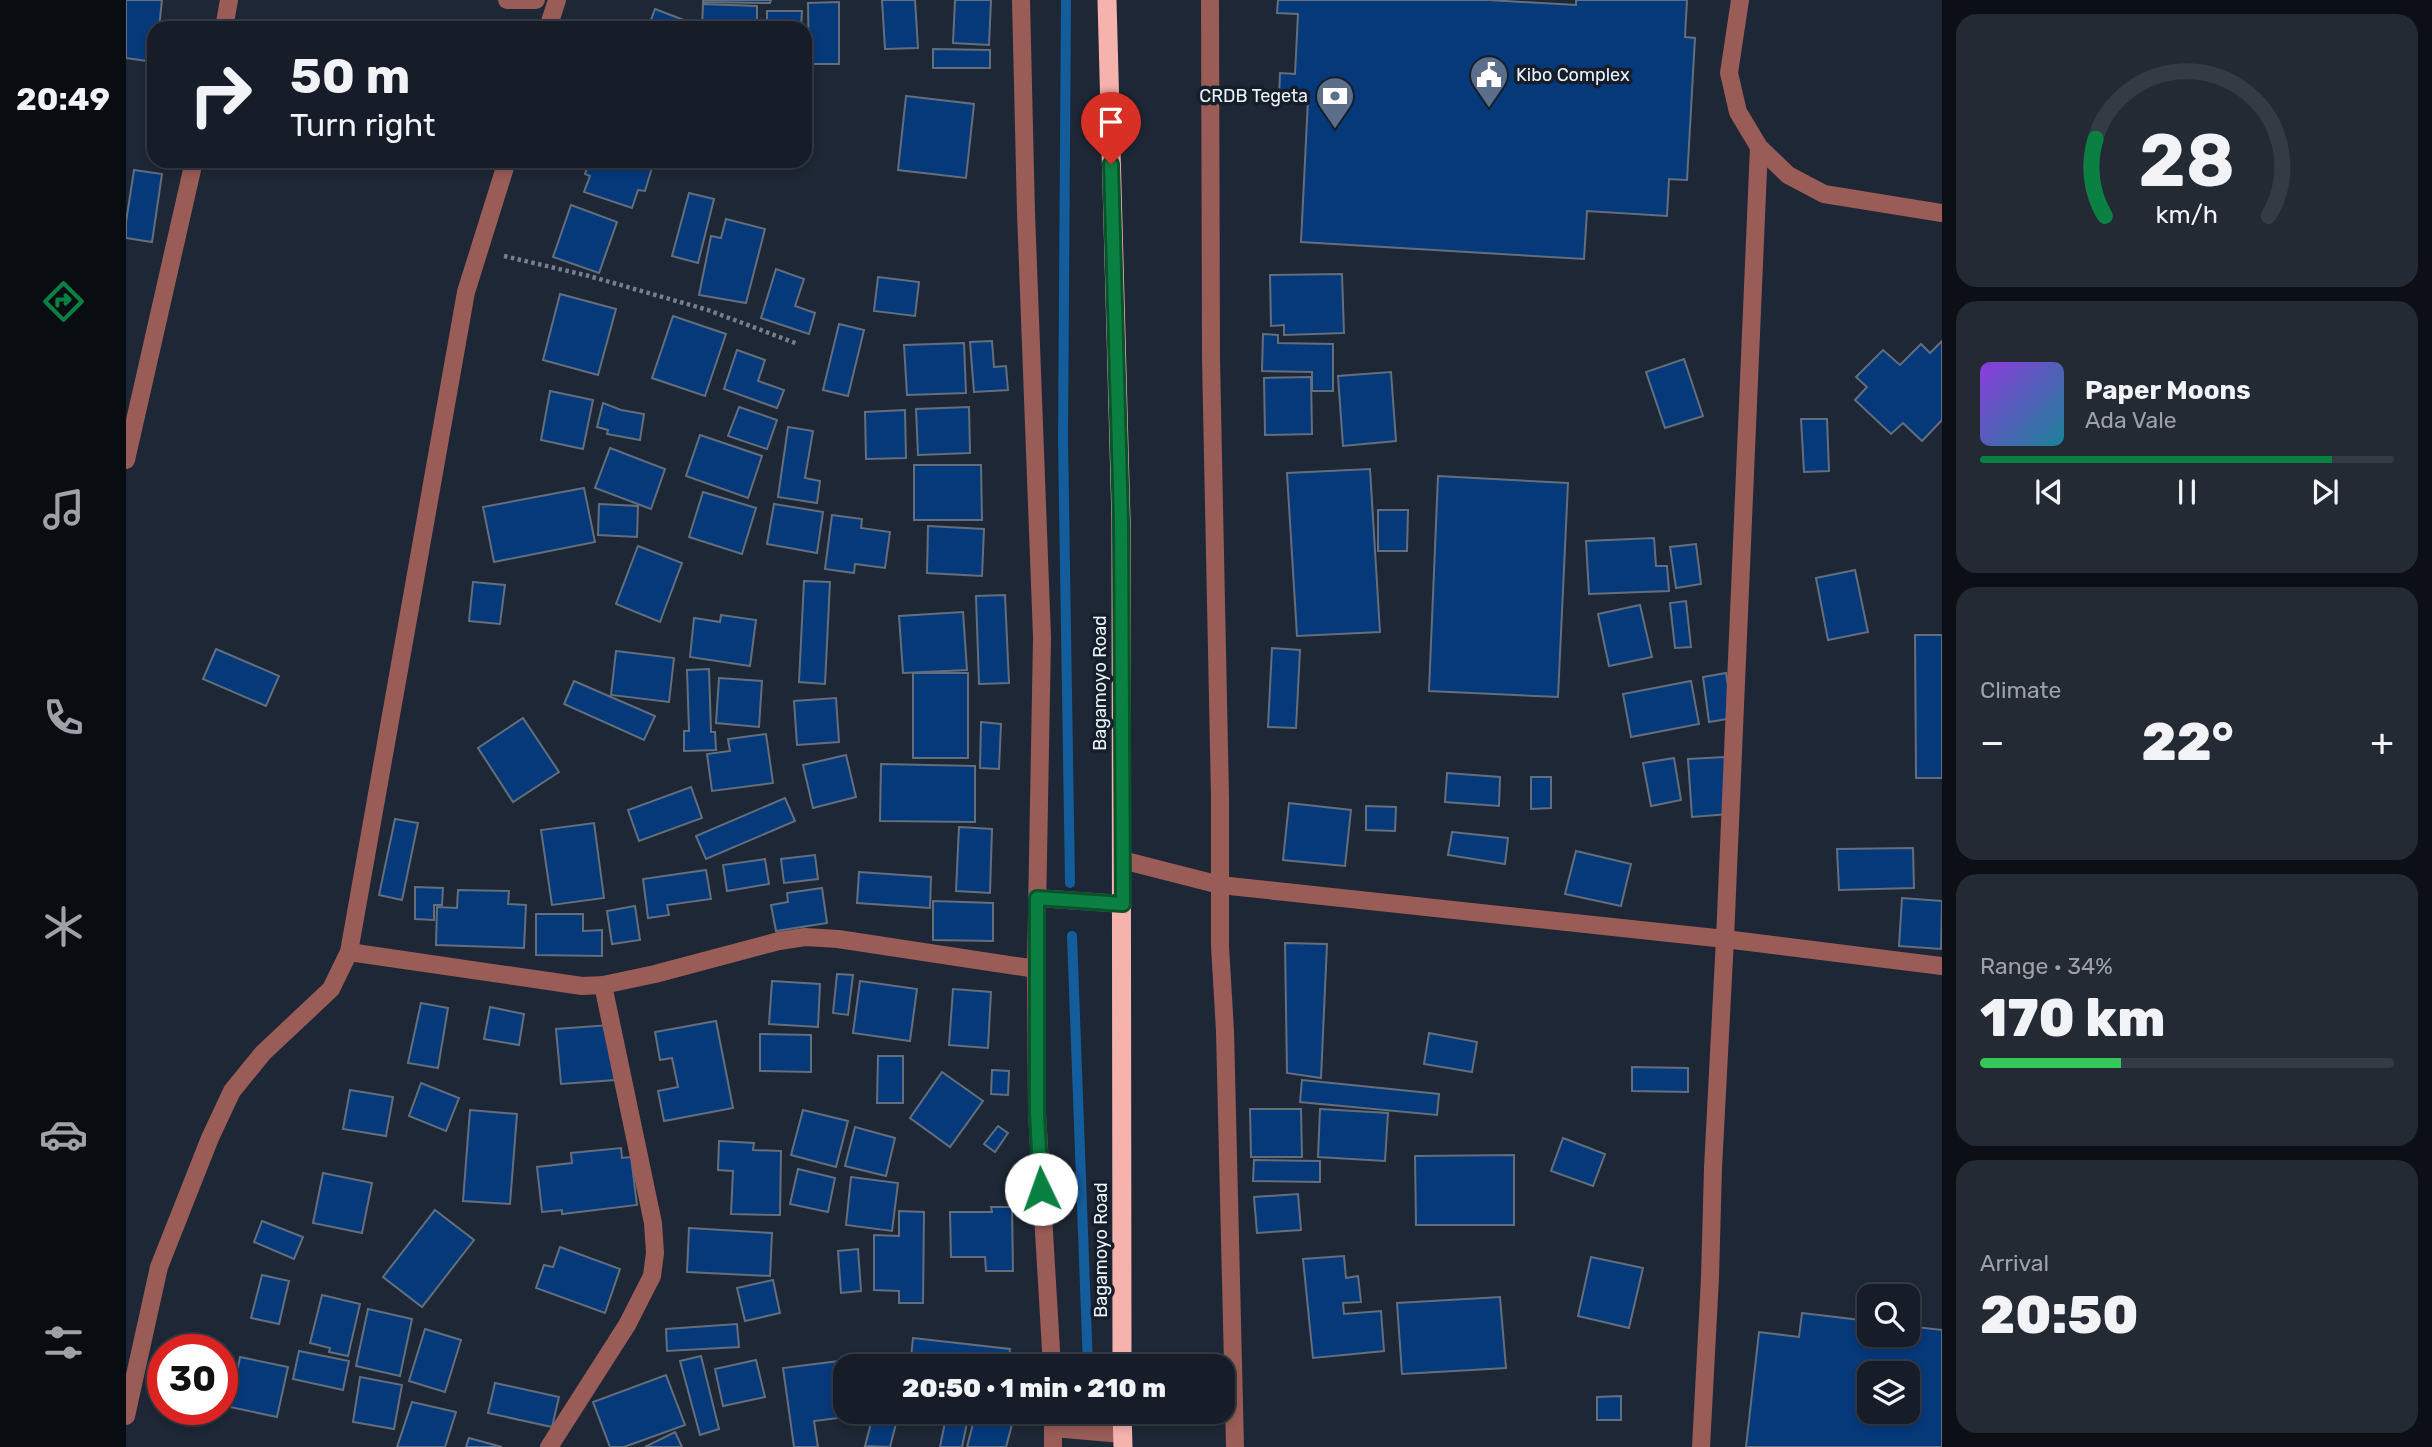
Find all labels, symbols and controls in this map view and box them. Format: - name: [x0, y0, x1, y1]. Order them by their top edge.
- text: 50 m: [290, 47, 410, 105]
- icon: right: [175, 49, 266, 140]
- public building icon: Kibo Complex: [1468, 54, 1510, 109]
- place label: Kibo Complex: [1516, 64, 1630, 86]
- bank icon: CRDB Tegeta: [1314, 75, 1356, 130]
- text: 20:49: [16, 80, 110, 118]
- place label: CRDB Tegeta: [1199, 85, 1308, 107]
- pin: [1081, 92, 1141, 164]
- icon: arrive: [1092, 103, 1130, 141]
- text: Turn right: [290, 106, 435, 144]
- text: 28: [2139, 119, 2235, 205]
- text: km/h: [2156, 200, 2218, 229]
- icon: directions: [39, 277, 88, 326]
- text: Paper Moons: [2085, 375, 2251, 406]
- text: Ada Vale: [2085, 406, 2177, 434]
- icon: previous: [2030, 473, 2068, 511]
- icon: pause: [2168, 473, 2206, 511]
- icon: next: [2306, 473, 2344, 511]
- icon: music: [39, 485, 88, 534]
- street label: Bagamoyo Road: [1089, 615, 1111, 751]
- text: Climate: [1980, 676, 2061, 704]
- icon: phone: [39, 693, 88, 742]
- text: 22°: [2141, 711, 2234, 773]
- text: −: [1980, 719, 2005, 765]
- text: +: [2370, 719, 2394, 765]
- icon: climate: [39, 902, 88, 951]
- text: Range · 34%: [1980, 952, 2113, 980]
- text: 170 km: [1980, 987, 2165, 1049]
- icon: car: [39, 1110, 88, 1159]
- position arrow: [1004, 1152, 1078, 1226]
- street label: Bagamoyo Road: [1090, 1182, 1112, 1318]
- text: Arrival: [1980, 1249, 2049, 1277]
- map controls: [1857, 1284, 1920, 1424]
- button: search: [1857, 1284, 1920, 1347]
- text: 20:50: [1980, 1284, 2139, 1346]
- icon: filters: [39, 1318, 88, 1367]
- speed limit sign: 30: [147, 1334, 238, 1425]
- button: layers: [1857, 1361, 1920, 1424]
- text: 20:50 · 1 min · 210 m: [902, 1373, 1166, 1404]

